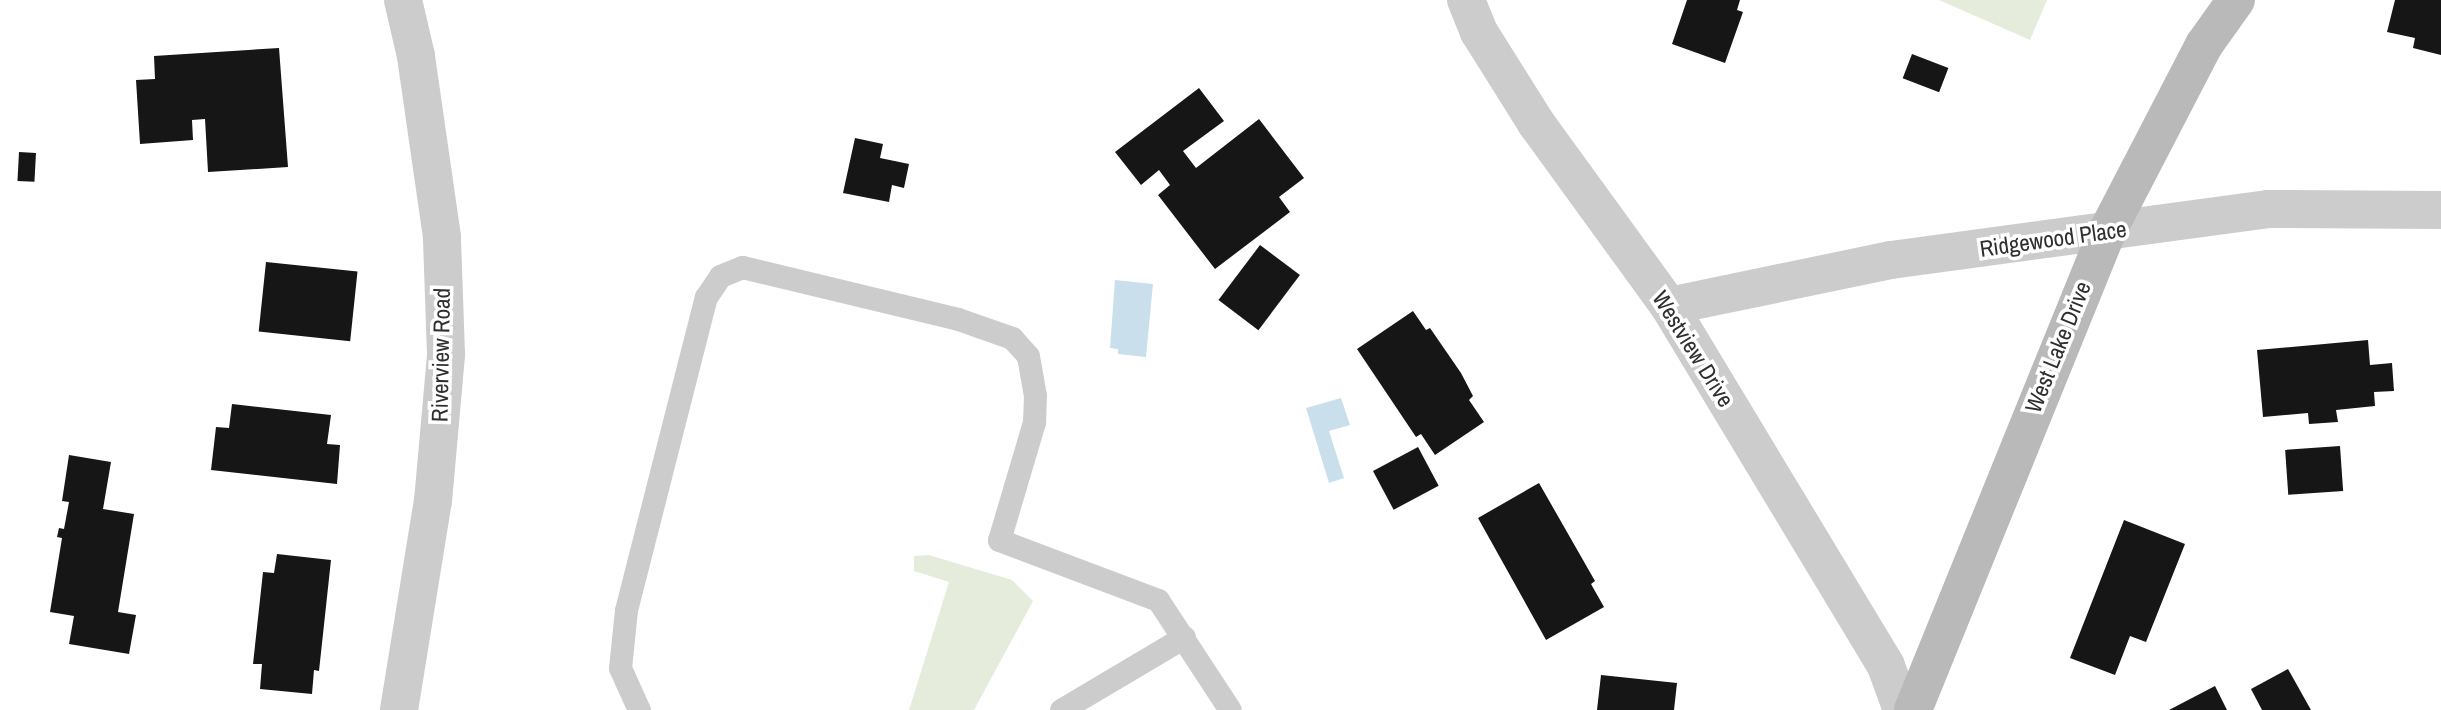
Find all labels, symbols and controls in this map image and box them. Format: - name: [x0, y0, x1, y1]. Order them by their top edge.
- street label: Ridgewood Place: [1978, 215, 2128, 263]
- street label: West Lake Drive: [2019, 277, 2097, 417]
- street label: Westview Drive: [1646, 286, 1740, 412]
- street label: Riverview Road: [426, 288, 456, 422]

